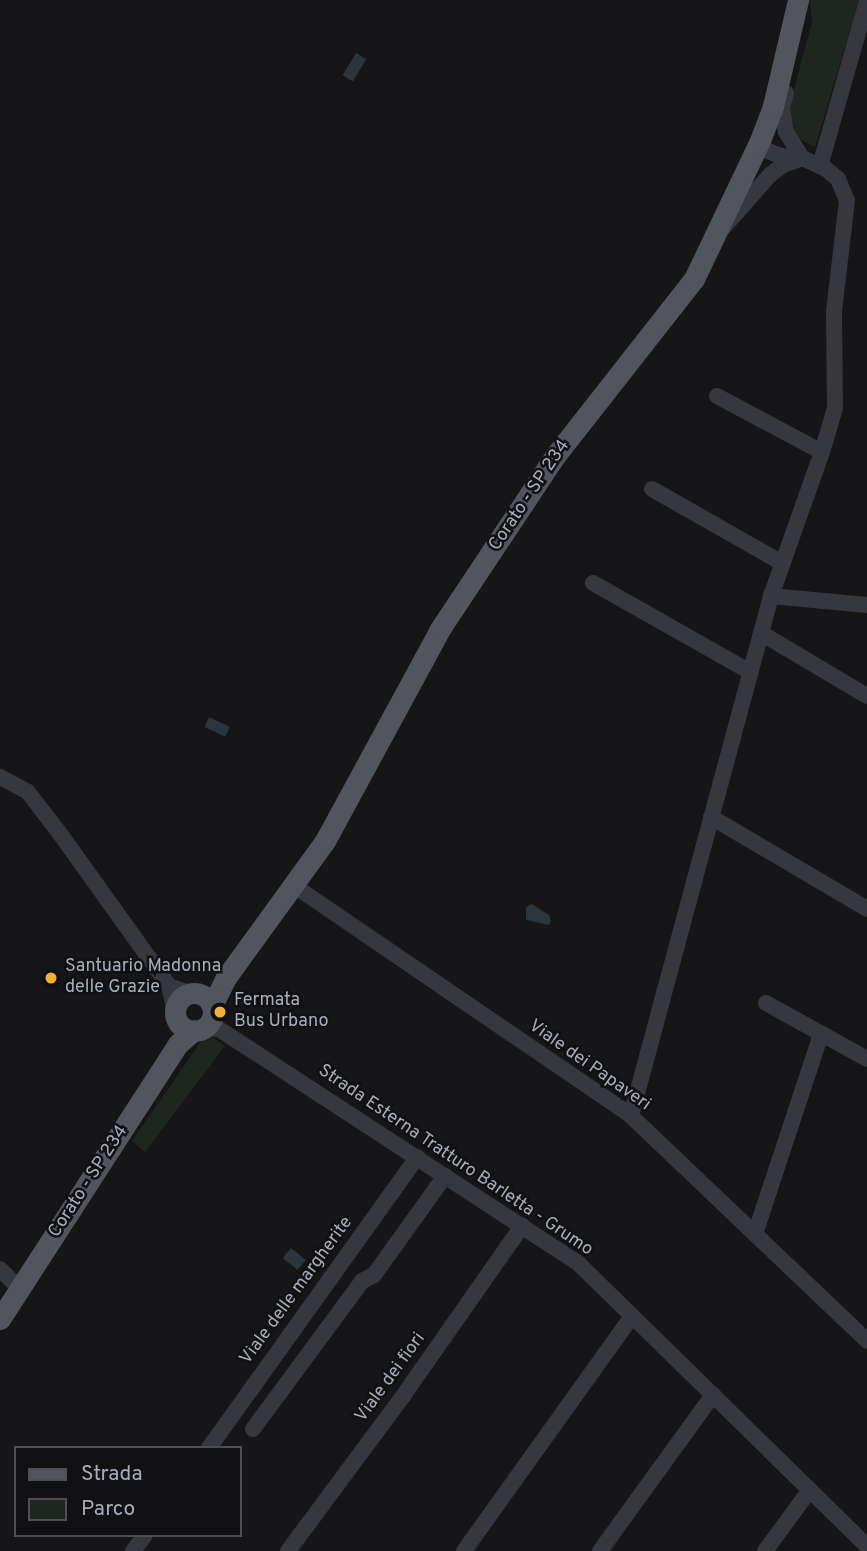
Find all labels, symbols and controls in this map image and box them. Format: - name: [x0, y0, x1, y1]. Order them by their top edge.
- street label: Corato - SP 234: [485, 436, 575, 556]
- place label: Santuario Madonna delle Grazie: [65, 957, 221, 1000]
- marker: Santuario Madonna delle Grazie: [43, 970, 59, 986]
- place label: Fermata Bus Urbano: [234, 991, 328, 1034]
- marker: Fermata Bus Urbano: [212, 1004, 228, 1020]
- street label: Viale dei Papaveri: [524, 1016, 654, 1116]
- street label: Strada Esterna Tratturo Barletta - Grumo: [313, 1060, 597, 1262]
- street label: Corato - SP 234: [45, 1122, 133, 1242]
- street label: Viale delle margherite: [236, 1213, 358, 1369]
- street label: Viale dei fiori: [351, 1329, 431, 1427]
- legend: [14, 1446, 242, 1537]
- text: Strada: [81, 1461, 142, 1488]
- text: Parco: [81, 1496, 135, 1523]

